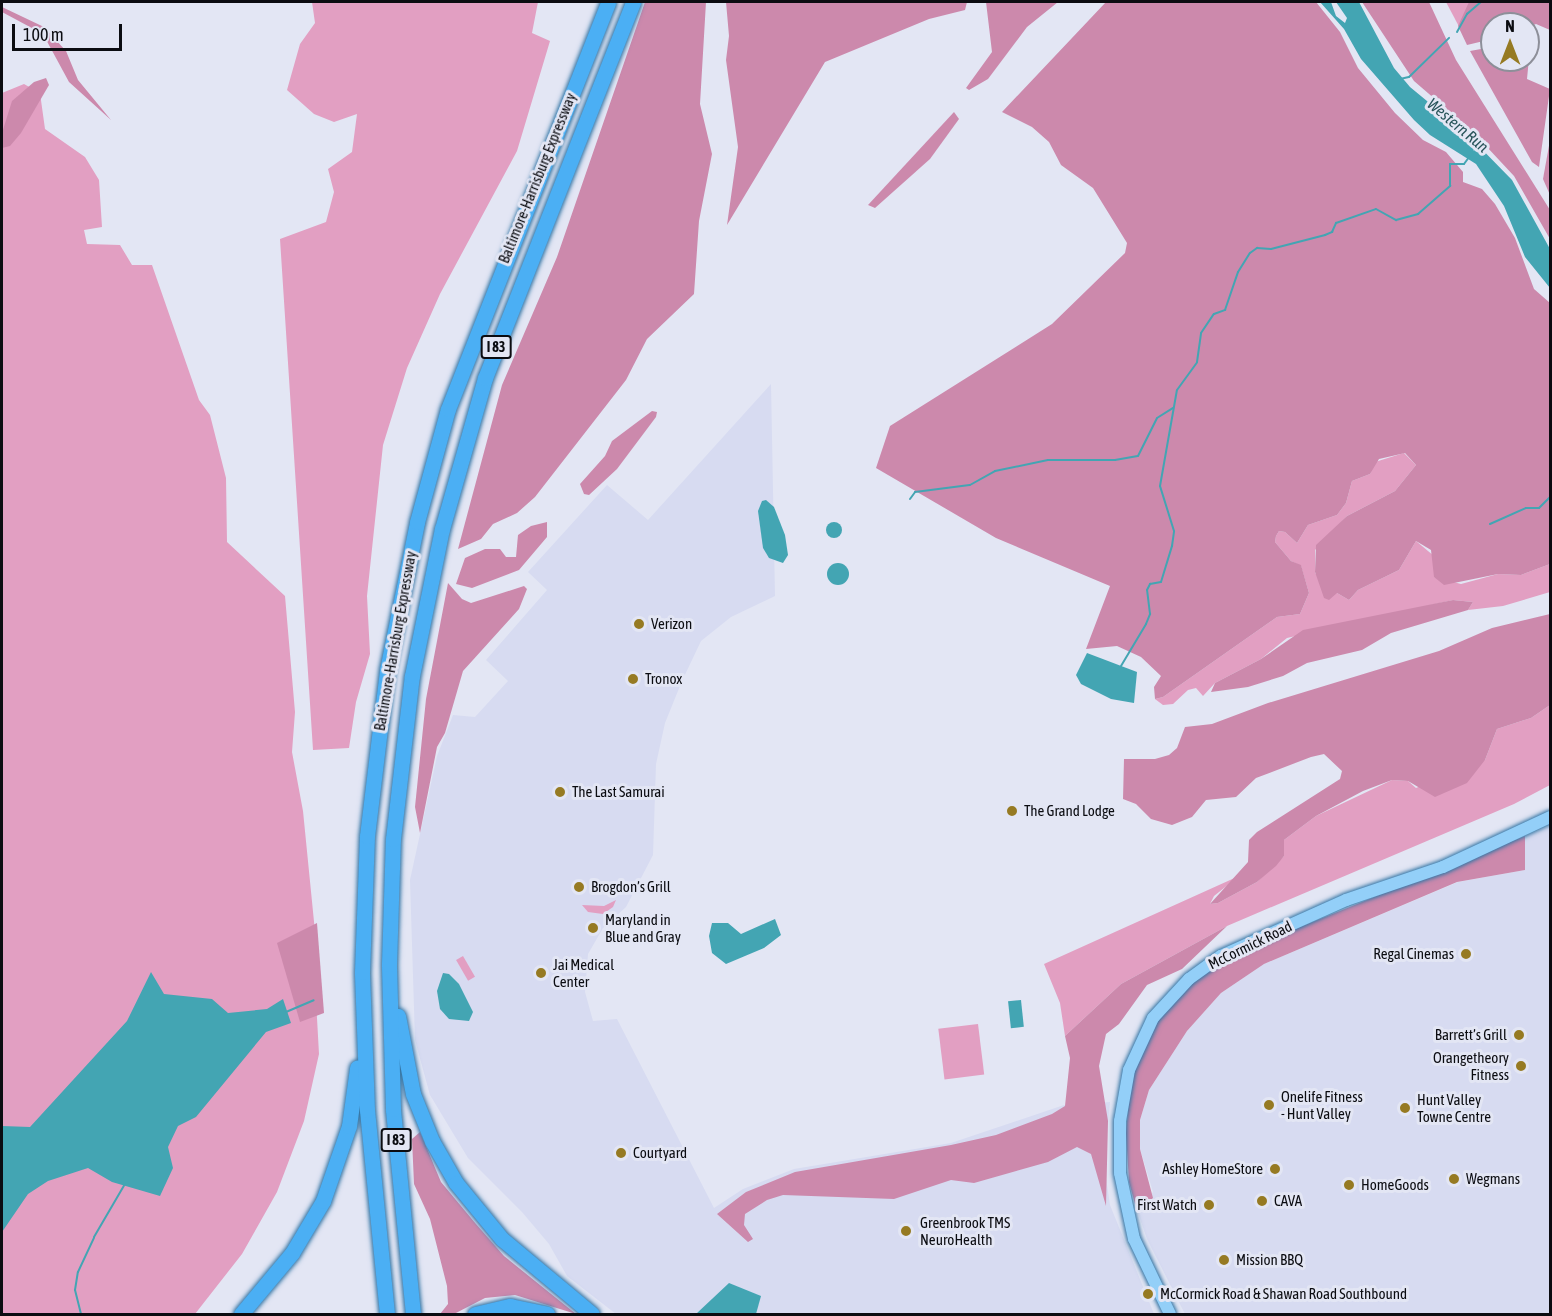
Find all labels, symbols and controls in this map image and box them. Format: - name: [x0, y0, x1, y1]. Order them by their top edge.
- scale bar: [15, 12, 124, 50]
- north arrow: [1480, 12, 1540, 72]
- text: N: [1505, 17, 1515, 35]
- text: 100 m: [23, 24, 64, 45]
- street label: Baltimore-Harrisburg Expressway: [495, 90, 579, 266]
- water label: Western Run: [1424, 94, 1492, 156]
- road number: I 83: [480, 336, 512, 358]
- street label: Baltimore-Harrisburg Expressway: [370, 550, 420, 732]
- place label: Verizon: [651, 615, 692, 633]
- marker: Verizon: [632, 617, 646, 631]
- place label: Tronox: [645, 670, 682, 688]
- marker: Tronox: [626, 672, 640, 686]
- place label: The Last Samurai: [572, 783, 665, 801]
- marker: The Last Samurai: [553, 785, 567, 799]
- place label: The Grand Lodge: [1024, 802, 1115, 820]
- marker: The Grand Lodge: [1005, 804, 1019, 818]
- place label: Brogdon’s Grill: [591, 878, 671, 896]
- marker: Brogdon’s Grill: [572, 880, 586, 894]
- place label: Maryland in Blue and Gray: [605, 910, 681, 945]
- street label: McCormick Road: [1205, 917, 1295, 973]
- marker: Maryland in Blue and Gray: [586, 921, 600, 935]
- place label: Regal Cinemas: [1373, 945, 1454, 963]
- marker: Regal Cinemas: [1459, 947, 1473, 961]
- place label: Jai Medical Center: [553, 955, 614, 990]
- marker: Jai Medical Center: [534, 966, 548, 980]
- place label: Barrett’s Grill: [1435, 1026, 1507, 1044]
- marker: Barrett’s Grill: [1512, 1028, 1526, 1042]
- place label: Orangetheory Fitness: [1433, 1048, 1509, 1083]
- marker: Orangetheory Fitness: [1514, 1059, 1528, 1073]
- place label: Onelife Fitness - Hunt Valley: [1281, 1087, 1363, 1122]
- place label: Hunt Valley Towne Centre: [1417, 1090, 1491, 1125]
- marker: Onelife Fitness - Hunt Valley: [1262, 1098, 1276, 1112]
- marker: Hunt Valley Towne Centre: [1398, 1101, 1412, 1115]
- road number: I 83: [380, 1129, 412, 1151]
- place label: Courtyard: [633, 1144, 687, 1162]
- marker: Courtyard: [614, 1146, 628, 1160]
- place label: Ashley HomeStore: [1162, 1160, 1263, 1178]
- marker: Ashley HomeStore: [1268, 1162, 1282, 1176]
- place label: Wegmans: [1466, 1170, 1520, 1188]
- marker: Wegmans: [1447, 1172, 1461, 1186]
- place label: HomeGoods: [1361, 1176, 1429, 1194]
- marker: HomeGoods: [1342, 1178, 1356, 1192]
- place label: CAVA: [1274, 1192, 1302, 1210]
- marker: CAVA: [1255, 1194, 1269, 1208]
- place label: First Watch: [1137, 1196, 1197, 1214]
- marker: First Watch: [1202, 1198, 1216, 1212]
- place label: Greenbrook TMS NeuroHealth: [920, 1213, 1010, 1248]
- marker: Greenbrook TMS NeuroHealth: [897, 1222, 915, 1240]
- place label: Mission BBQ: [1236, 1251, 1303, 1269]
- marker: Mission BBQ: [1217, 1253, 1231, 1267]
- place label: McCormick Road & Shawan Road Southbound: [1160, 1285, 1407, 1303]
- marker: McCormick Road & Shawan Road Southbound: [1141, 1287, 1155, 1301]

